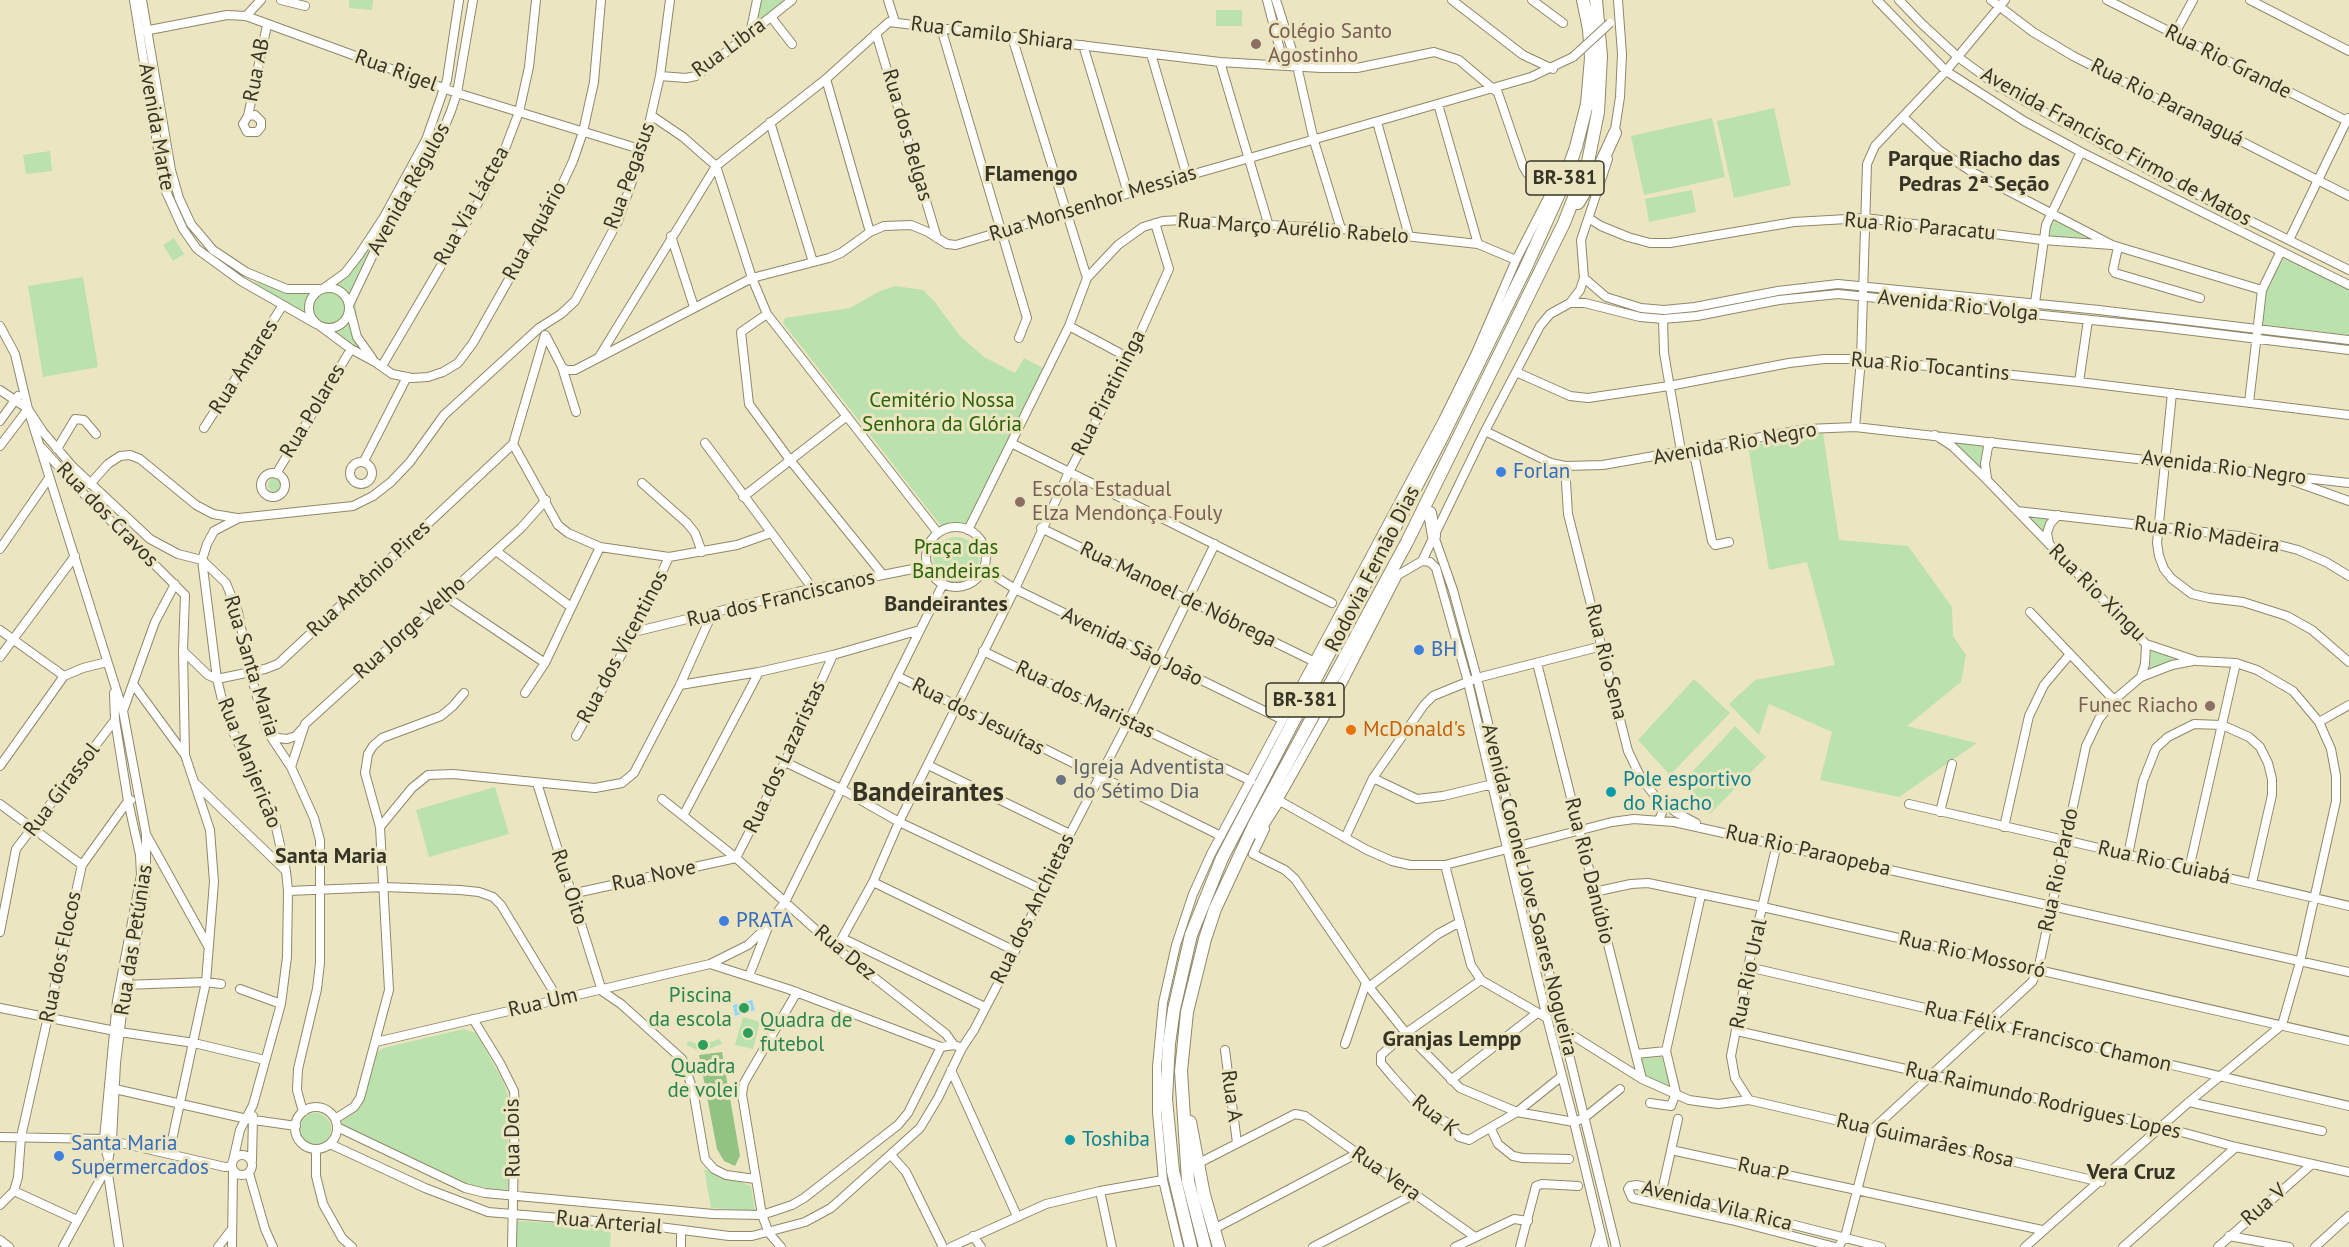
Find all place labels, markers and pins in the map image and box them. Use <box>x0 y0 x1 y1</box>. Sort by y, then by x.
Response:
place label: Colégio Santo Agostinho <box>1268 19 1392 69</box>
marker: Colégio Santo Agostinho <box>1249 37 1263 51</box>
place label: Forlan <box>1513 459 1570 485</box>
marker: Forlan <box>1494 465 1508 479</box>
place label: Escola Estadual Elza Mendonça Fouly <box>1032 477 1222 527</box>
marker: Escola Estadual Elza Mendonça Fouly <box>1013 495 1027 509</box>
place label: BH <box>1431 637 1457 663</box>
marker: BH <box>1412 643 1426 657</box>
place label: Funec Riacho <box>2078 693 2198 719</box>
marker: Funec Riacho <box>2203 699 2217 713</box>
place label: McDonald's <box>1363 717 1466 743</box>
marker: McDonald's <box>1344 723 1358 737</box>
place label: Igreja Adventista do Sétimo Dia <box>1073 755 1225 805</box>
place label: Pole esportivo do Riacho <box>1623 767 1751 817</box>
marker: Igreja Adventista do Sétimo Dia <box>1054 773 1068 787</box>
marker: Pole esportivo do Riacho <box>1604 785 1618 799</box>
place label: PRATA <box>736 908 793 934</box>
marker: PRATA <box>717 914 731 928</box>
place label: Piscina da escola <box>648 983 732 1033</box>
marker: Piscina da escola <box>737 1001 751 1015</box>
place label: Quadra de futebol <box>760 1008 853 1058</box>
marker: Quadra de futebol <box>741 1026 755 1040</box>
marker: Quadra de volei <box>696 1038 710 1052</box>
place label: Quadra de volei <box>667 1054 739 1104</box>
place label: Toshiba <box>1082 1127 1150 1153</box>
place label: Santa Maria Supermercados <box>71 1131 209 1181</box>
marker: Toshiba <box>1063 1133 1077 1147</box>
marker: Santa Maria Supermercados <box>52 1149 66 1163</box>

